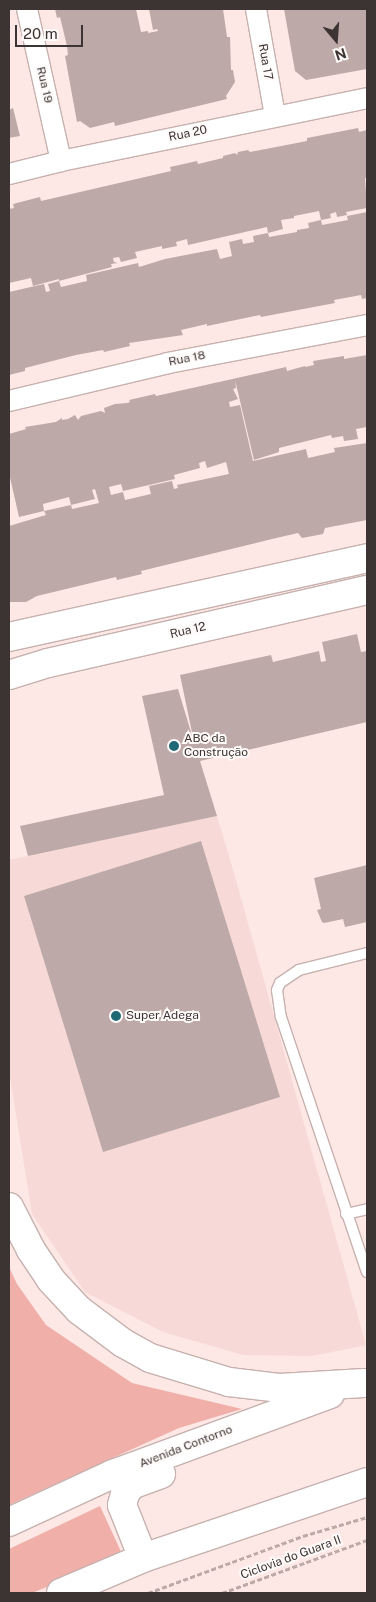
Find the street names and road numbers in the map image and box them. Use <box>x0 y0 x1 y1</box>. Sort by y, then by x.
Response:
street label: Rua 17 <box>255 43 275 81</box>
street label: Rua 19 <box>33 65 55 105</box>
street label: Rua 20 <box>167 123 209 145</box>
street label: Rua 18 <box>167 348 207 370</box>
street label: Rua 12 <box>169 620 207 642</box>
street label: Avenida Contorno <box>137 1423 235 1471</box>
street label: Ciclovia do Guara II <box>239 1533 343 1583</box>

